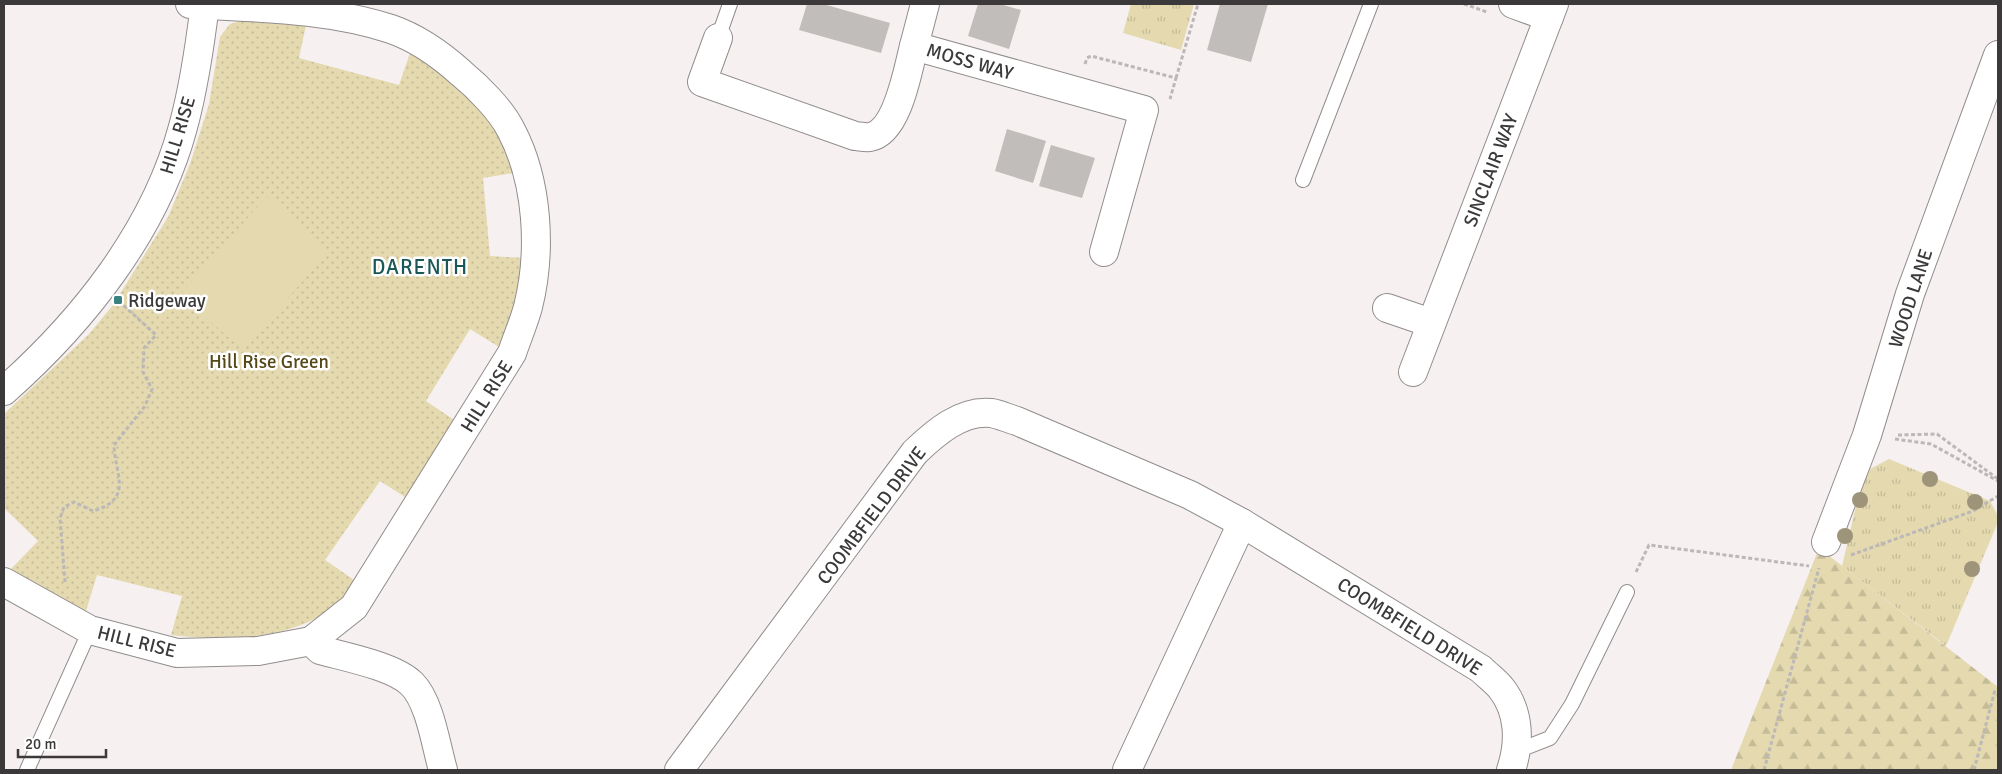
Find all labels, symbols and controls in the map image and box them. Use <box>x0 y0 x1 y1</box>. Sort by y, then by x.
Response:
street label: MOSS WAY <box>924 38 1016 86</box>
street label: HILL RISE <box>155 93 201 177</box>
street label: SINCLAIR WAY <box>1458 110 1524 230</box>
street label: WOOD LANE <box>1884 246 1938 351</box>
district label: DARENTH <box>372 254 468 280</box>
place label: Ridgeway <box>128 289 206 313</box>
marker: Ridgeway <box>112 294 124 306</box>
park label: Hill Rise Green <box>209 350 329 374</box>
street label: HILL RISE <box>455 356 518 437</box>
street label: COOMBFIELD DRIVE <box>812 442 932 589</box>
street label: COOMBFIELD DRIVE <box>1332 573 1486 681</box>
street label: HILL RISE <box>95 621 179 663</box>
scale bar <box>18 726 105 758</box>
text: 20 m <box>25 735 56 753</box>

